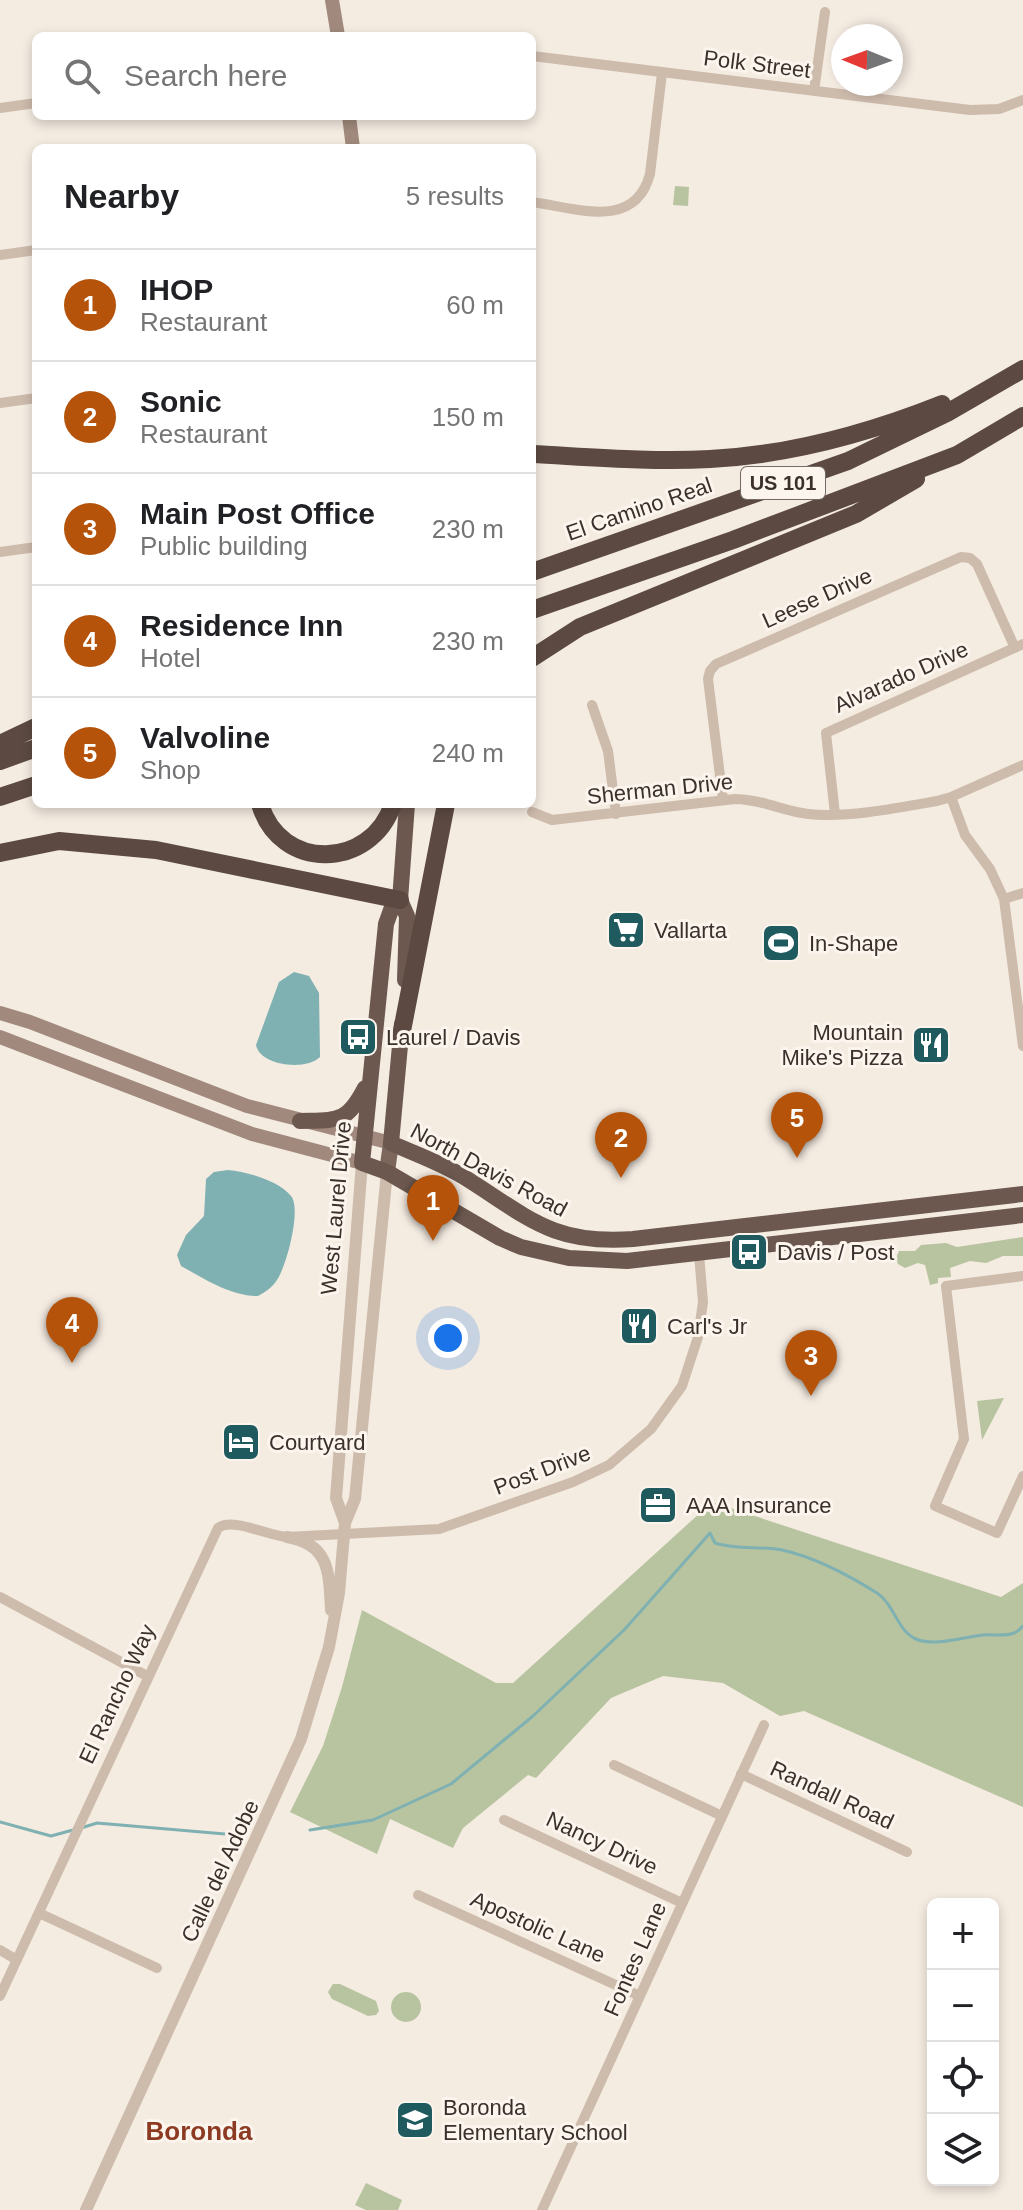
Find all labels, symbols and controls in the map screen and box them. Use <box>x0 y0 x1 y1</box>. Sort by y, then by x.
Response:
north arrow <box>831 24 903 96</box>
search box <box>32 32 536 120</box>
street label: Polk Street <box>702 45 812 83</box>
icon: search <box>60 54 104 98</box>
text: Search here <box>124 59 287 92</box>
text: Nearby <box>64 177 179 215</box>
text: 5 results <box>406 181 504 211</box>
text: IHOP <box>140 273 213 306</box>
text: 1 <box>83 290 97 320</box>
text: 60 m <box>446 290 504 320</box>
text: Restaurant <box>140 307 267 337</box>
text: Sonic <box>140 385 222 418</box>
text: 2 <box>83 402 97 432</box>
text: 150 m <box>432 402 504 432</box>
text: Restaurant <box>140 419 267 449</box>
road number: US 101 <box>741 467 825 499</box>
street label: El Camino Real <box>563 472 715 546</box>
text: Main Post Office <box>140 497 375 530</box>
text: 3 <box>83 514 97 544</box>
text: 230 m <box>432 514 504 544</box>
text: Public building <box>140 531 308 561</box>
street label: Leese Drive <box>758 563 876 633</box>
text: Residence Inn <box>140 609 343 642</box>
text: 4 <box>83 626 97 656</box>
text: 230 m <box>432 626 504 656</box>
street label: Alvarado Drive <box>830 636 972 718</box>
text: Hotel <box>140 643 201 673</box>
text: Valvoline <box>140 721 270 754</box>
text: 5 <box>83 738 97 768</box>
text: 240 m <box>432 738 504 768</box>
text: Shop <box>140 755 201 785</box>
street label: Sherman Drive <box>586 769 734 809</box>
supermarket icon: Vallarta <box>605 909 647 951</box>
place label: Vallarta <box>654 918 728 943</box>
sports icon: In-Shape <box>760 922 802 964</box>
place label: In-Shape <box>809 931 898 956</box>
bus stop icon: Laurel / Davis <box>337 1016 379 1058</box>
place label: Mountain Mike's Pizza <box>781 1020 904 1070</box>
restaurant icon: Mountain Mike's Pizza <box>910 1024 952 1066</box>
place label: Laurel / Davis <box>386 1025 521 1050</box>
pin: 5 <box>771 1092 823 1158</box>
pin: 2 <box>595 1112 647 1178</box>
street label: North Davis Road <box>406 1118 572 1222</box>
street label: West Laurel Drive <box>316 1120 356 1296</box>
pin: 1 <box>407 1175 459 1241</box>
bus stop icon: Davis / Post <box>728 1231 770 1273</box>
place label: Davis / Post <box>777 1240 894 1265</box>
pin: 4 <box>46 1297 98 1363</box>
restaurant icon: Carl's Jr <box>618 1305 660 1347</box>
place label: Carl's Jr <box>667 1314 747 1339</box>
your location <box>428 1318 468 1358</box>
pin: 3 <box>785 1330 837 1396</box>
hotel icon: Courtyard <box>220 1421 262 1463</box>
place label: Courtyard <box>269 1430 366 1455</box>
street label: Post Drive <box>490 1440 594 1500</box>
office icon: AAA Insurance <box>637 1484 679 1526</box>
place label: AAA Insurance <box>686 1493 832 1518</box>
street label: El Rancho Way <box>74 1620 160 1768</box>
street label: Randall Road <box>766 1756 898 1834</box>
street label: Calle del Adobe <box>176 1796 264 1946</box>
street label: Nancy Drive <box>542 1806 662 1880</box>
street label: Apostolic Lane <box>467 1886 609 1968</box>
street label: Fontes Lane <box>599 1898 671 2020</box>
map controls <box>927 1898 999 2186</box>
button: + <box>927 1898 999 1970</box>
button: − <box>927 1970 999 2042</box>
button: locate <box>927 2042 999 2114</box>
place label: Boronda Elementary School <box>443 2095 628 2145</box>
school or university icon: Boronda Elementary School <box>394 2099 436 2141</box>
button: layers <box>927 2114 999 2186</box>
district label: Boronda <box>146 2116 253 2146</box>

